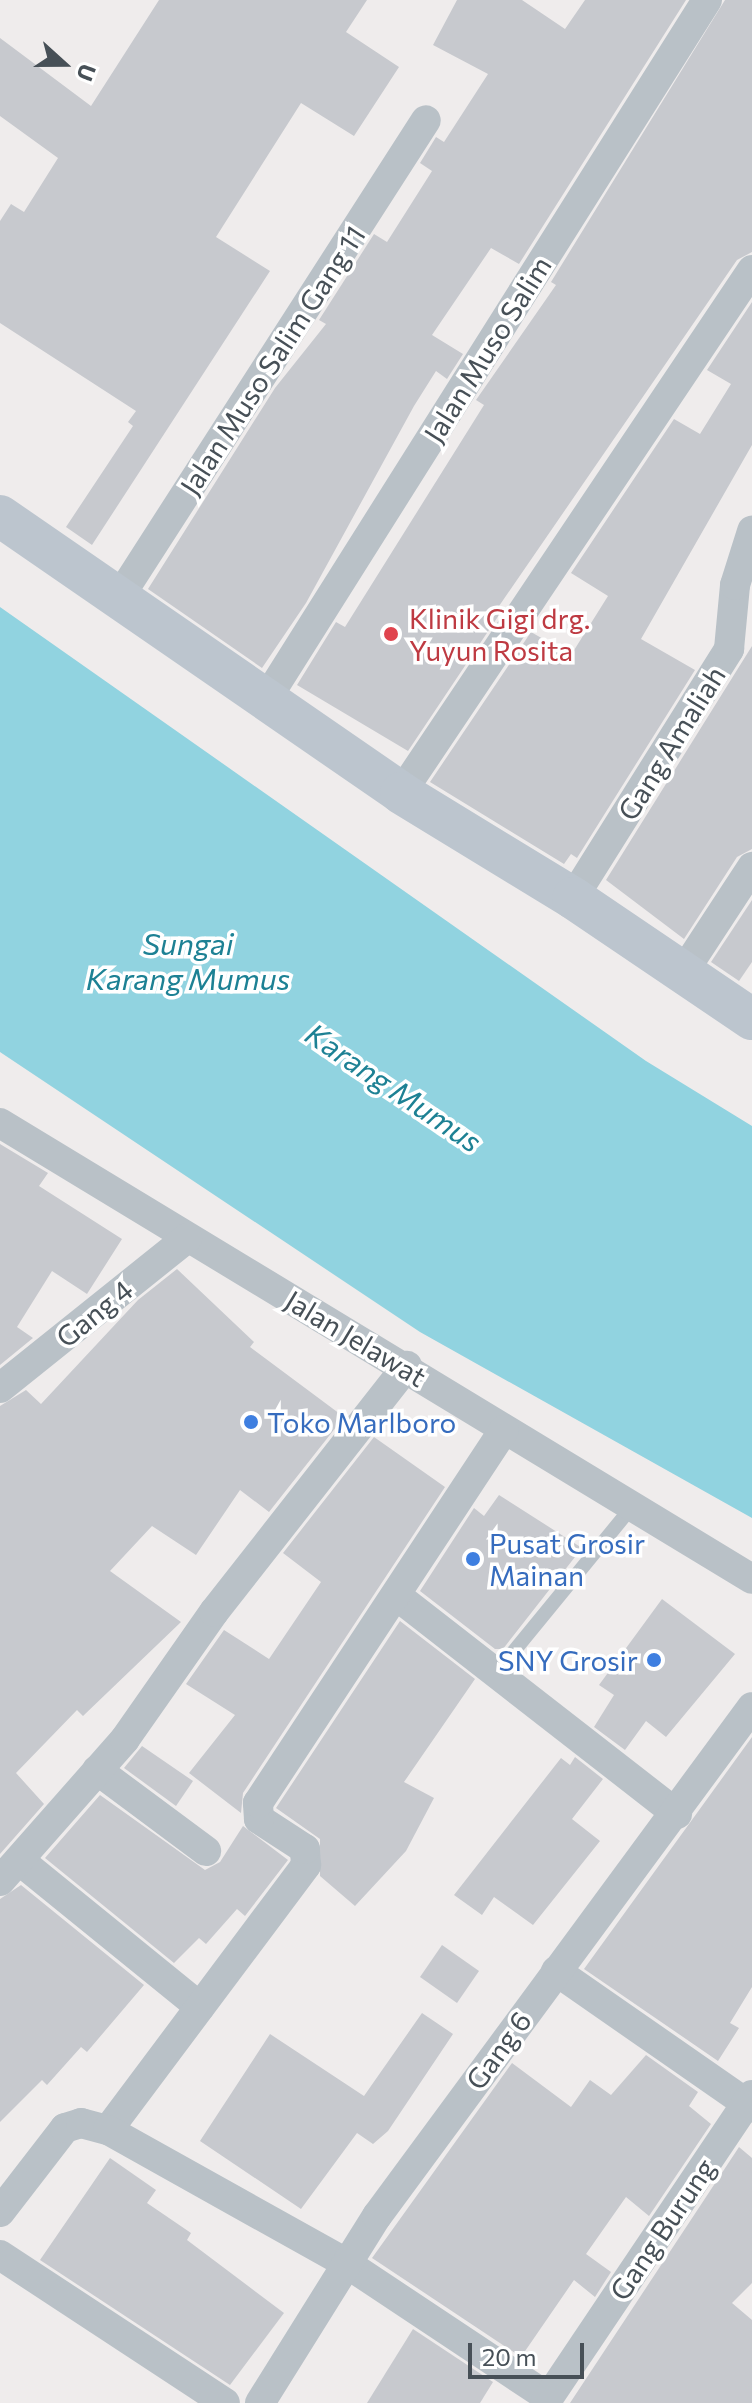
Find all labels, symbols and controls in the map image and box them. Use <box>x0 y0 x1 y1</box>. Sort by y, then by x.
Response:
north arrow <box>24 24 104 104</box>
text: U <box>71 60 102 85</box>
street label: Jalan Muso Salim Gang 11 <box>172 219 372 501</box>
street label: Jalan Muso Salim <box>416 250 558 448</box>
place label: Klinik Gigi drg. Yuyun Rosita <box>409 601 590 667</box>
marker: Klinik Gigi drg. Yuyun Rosita <box>380 623 402 645</box>
street label: Gang Amaliah <box>610 660 732 826</box>
water label: Sungai Karang Mumus <box>86 925 290 996</box>
water label: Karang Mumus <box>299 1015 489 1159</box>
street label: Gang 4 <box>49 1272 139 1354</box>
street label: Jalan Jelawat <box>279 1283 433 1393</box>
place label: Toko Marlboro <box>267 1405 456 1439</box>
marker: Toko Marlboro <box>242 1413 260 1431</box>
place label: Pusat Grosir Mainan <box>489 1526 645 1592</box>
marker: Pusat Grosir Mainan <box>464 1550 482 1568</box>
place label: SNY Grosir <box>498 1643 638 1677</box>
marker: SNY Grosir <box>645 1651 663 1669</box>
street label: Gang 6 <box>458 2004 538 2096</box>
street label: Gang Burung <box>602 2152 722 2306</box>
scale bar <box>472 2327 588 2377</box>
text: 20 m <box>482 2342 536 2371</box>

